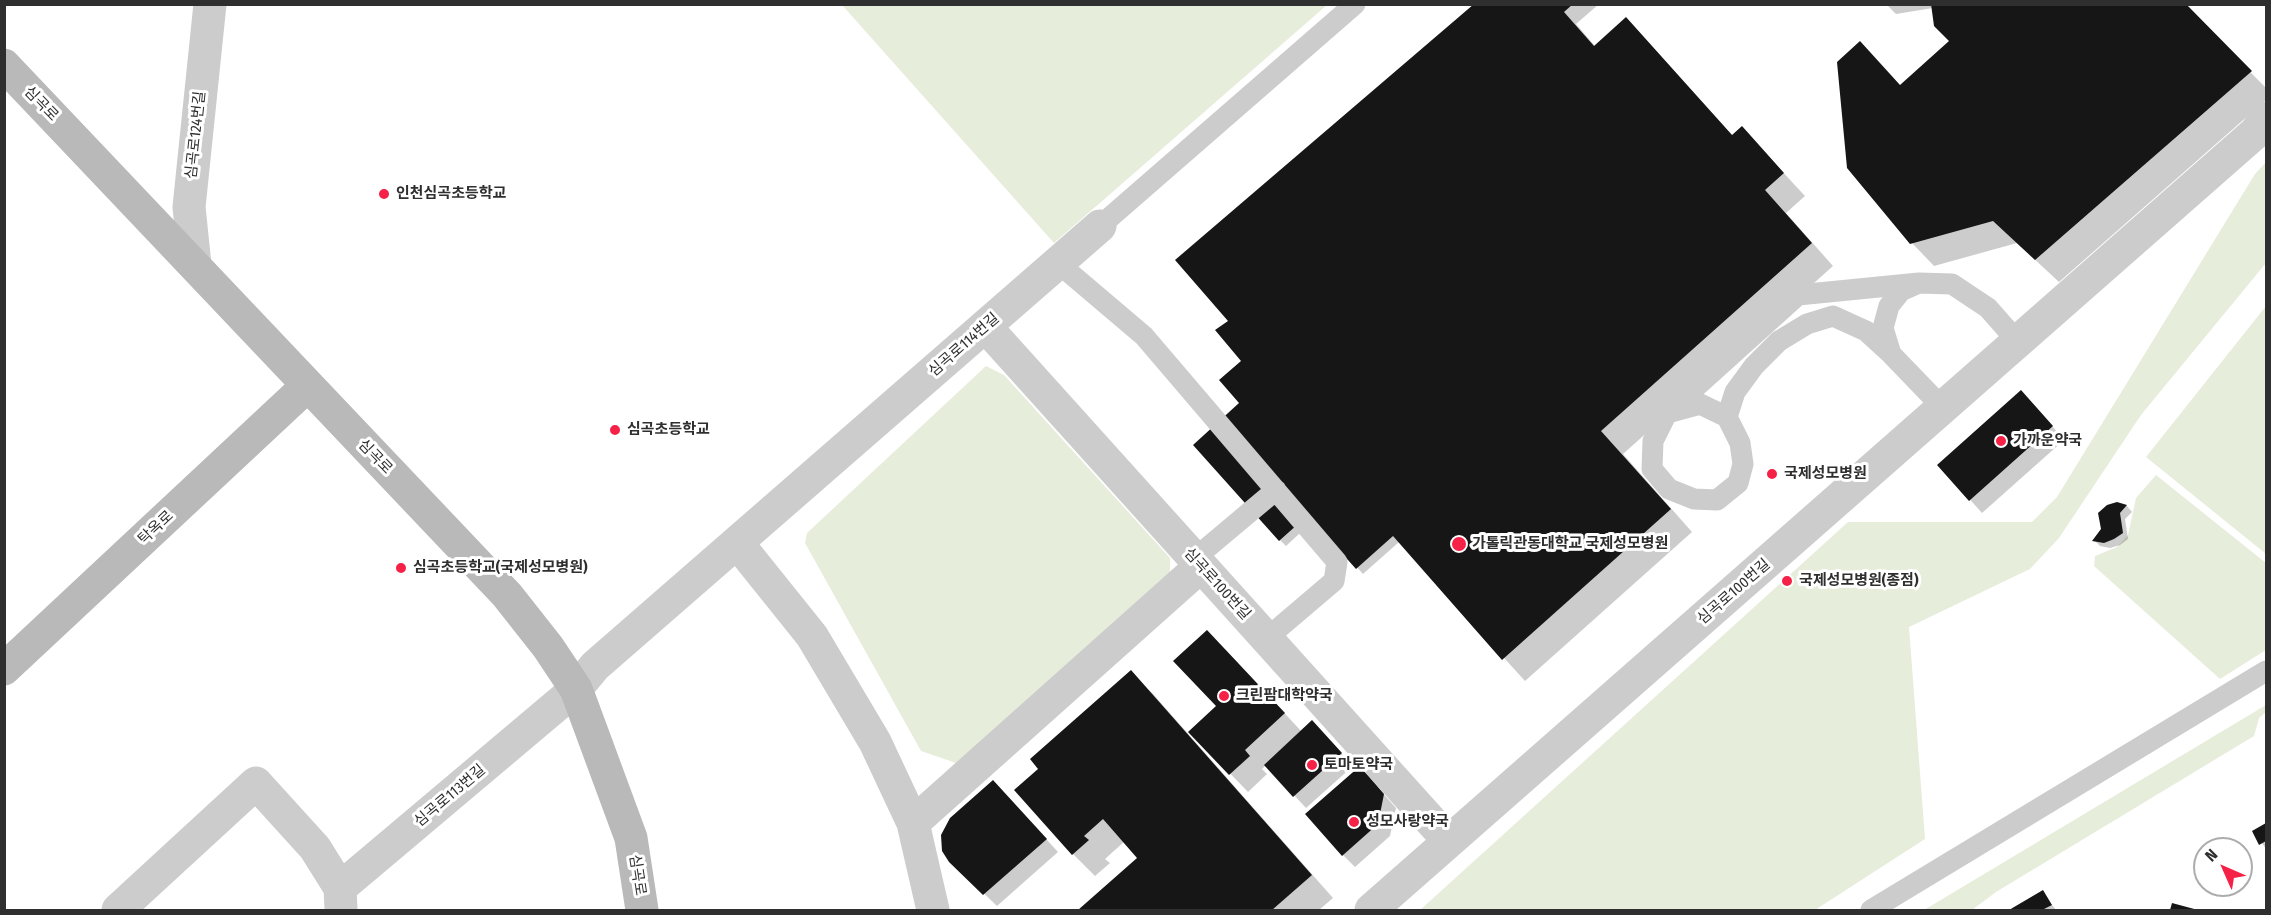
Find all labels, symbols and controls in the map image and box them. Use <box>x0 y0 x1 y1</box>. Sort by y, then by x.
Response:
street label: 심곡로 <box>20 83 62 125</box>
street label: 심곡로124번길 <box>182 90 210 180</box>
place label: 인천심곡초등학교 <box>396 185 506 203</box>
marker: 인천심곡초등학교 <box>377 187 391 201</box>
street label: 심곡로114번길 <box>925 309 1003 381</box>
place label: 심곡초등학교 <box>627 421 710 439</box>
marker: 심곡초등학교 <box>608 423 622 437</box>
place label: 가까운약국 <box>2013 432 2082 450</box>
marker: 가까운약국 <box>1994 434 2008 448</box>
street label: 심곡로 <box>354 436 396 478</box>
place label: 국제성모병원 <box>1784 465 1867 483</box>
marker: 국제성모병원 <box>1765 467 1779 481</box>
street label: 탁옥로 <box>135 507 177 549</box>
marker: 가톨릭관동대학교 국제성모병원 <box>1450 535 1468 553</box>
place label: 가톨릭관동대학교 국제성모병원 <box>1472 535 1668 553</box>
street label: 심곡로100번길 <box>1180 544 1254 624</box>
street label: 심곡로100번길 <box>1694 556 1774 628</box>
place label: 심곡초등학교(국제성모병원) <box>413 559 588 577</box>
marker: 심곡초등학교(국제성모병원) <box>394 561 408 575</box>
place label: 국제성모병원(종점) <box>1799 572 1918 590</box>
marker: 국제성모병원(종점) <box>1780 574 1794 588</box>
place label: 크린팜대학약국 <box>1236 687 1333 705</box>
marker: 크린팜대학약국 <box>1217 689 1231 703</box>
place label: 토마토약국 <box>1324 756 1393 774</box>
marker: 토마토약국 <box>1305 758 1319 772</box>
street label: 심곡로113번길 <box>411 761 489 831</box>
place label: 성모사랑약국 <box>1366 813 1449 831</box>
marker: 성모사랑약국 <box>1347 815 1361 829</box>
north arrow <box>2193 837 2253 897</box>
text: N <box>2201 845 2221 865</box>
street label: 심곡로 <box>625 853 649 897</box>

